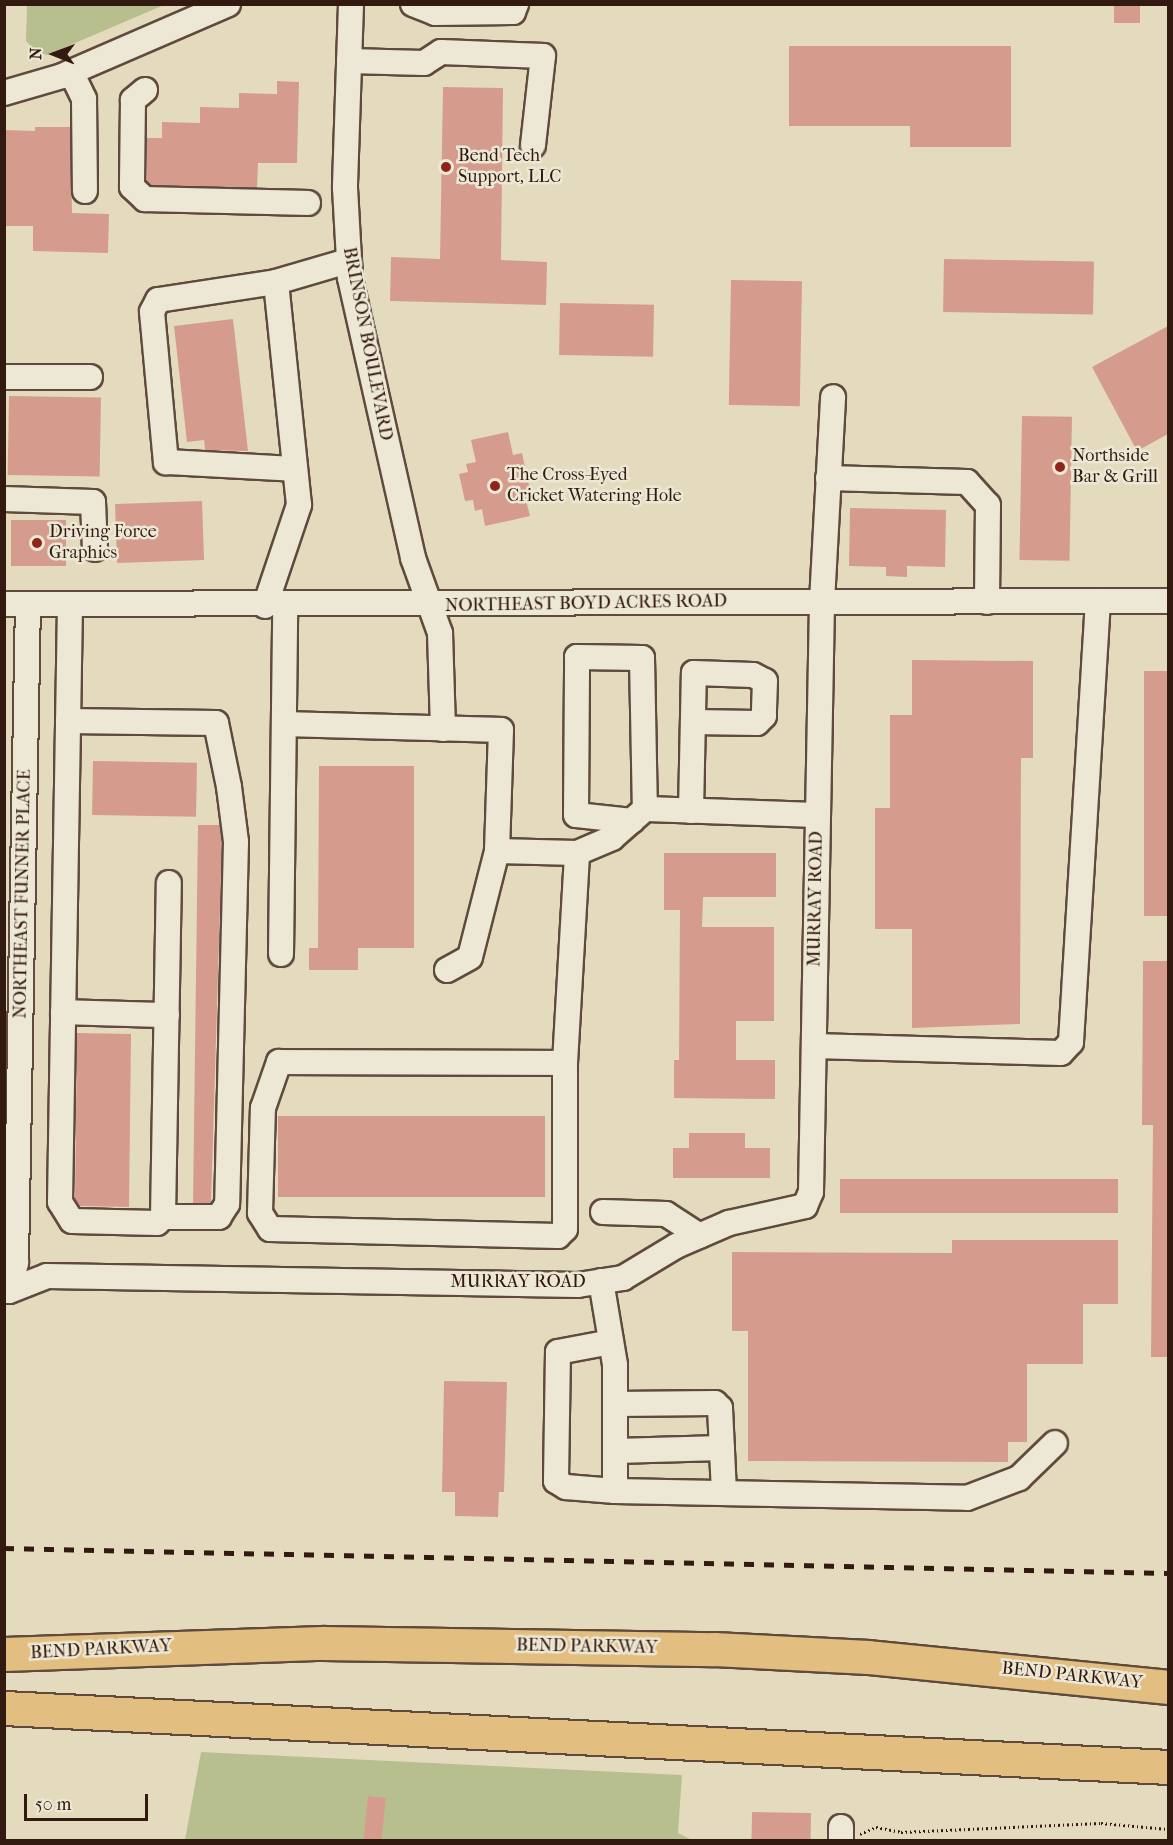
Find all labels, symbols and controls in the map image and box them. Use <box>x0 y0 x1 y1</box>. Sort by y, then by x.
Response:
north arrow <box>24 24 84 84</box>
text: N <box>26 47 45 60</box>
place label: Bend Tech Support, LLC <box>458 146 561 188</box>
marker: Bend Tech Support, LLC <box>439 160 453 174</box>
street label: BRINSON BOULEVARD <box>338 245 396 443</box>
place label: Northside Bar & Grill <box>1072 446 1158 488</box>
marker: Northside Bar & Grill <box>1053 460 1067 474</box>
place label: The Cross-Eyed Cricket Watering Hole <box>507 465 682 508</box>
marker: The Cross-Eyed Cricket Watering Hole <box>488 479 502 493</box>
place label: Driving Force Graphics <box>49 522 157 564</box>
marker: Driving Force Graphics <box>30 536 44 550</box>
street label: NORTHEAST BOYD ACRES ROAD <box>445 591 727 617</box>
street label: NORTHEAST FUNNER PLACE <box>10 769 36 1019</box>
street label: MURRAY ROAD <box>804 831 828 967</box>
street label: MURRAY ROAD <box>450 1271 586 1293</box>
street label: BEND PARKWAY <box>516 1635 658 1659</box>
street label: BEND PARKWAY <box>30 1636 172 1664</box>
street label: BEND PARKWAY <box>1001 1658 1143 1694</box>
scale bar <box>27 1782 152 1820</box>
text: 50 m <box>35 1794 71 1815</box>

